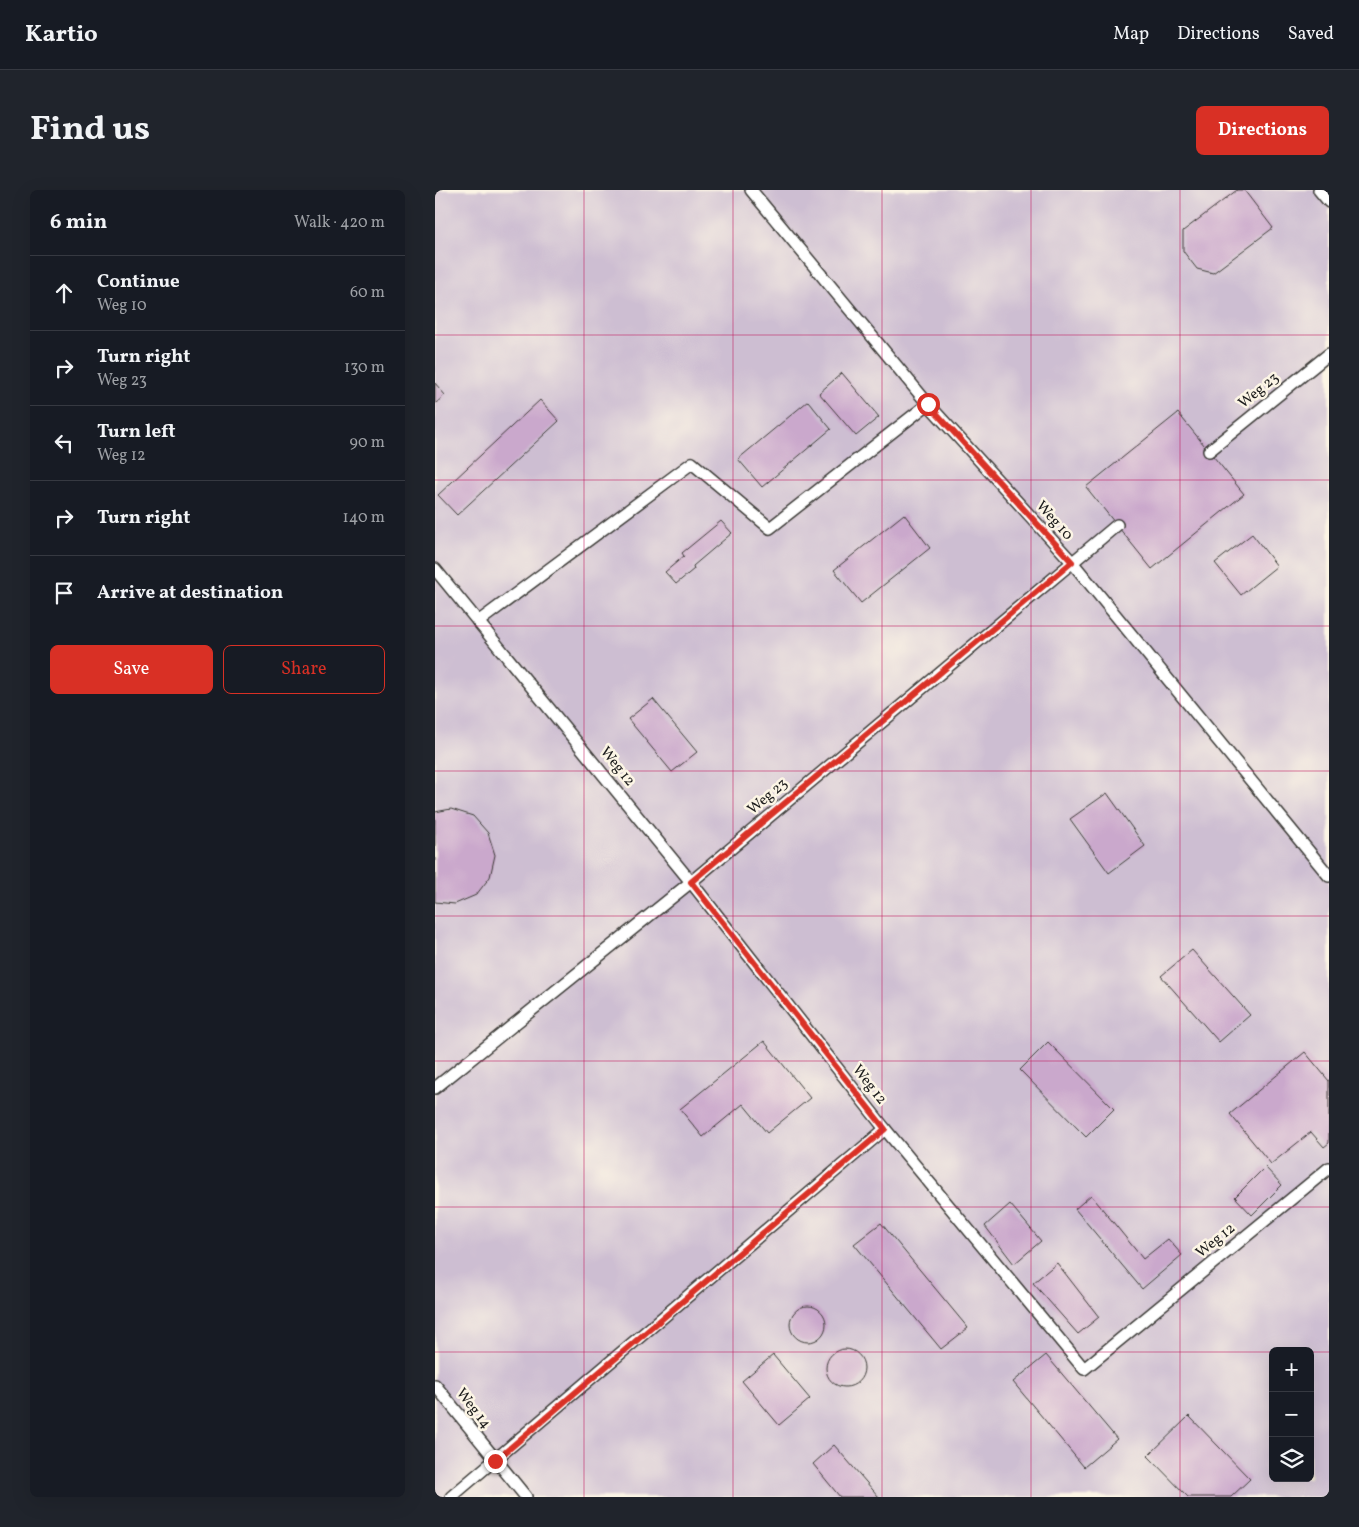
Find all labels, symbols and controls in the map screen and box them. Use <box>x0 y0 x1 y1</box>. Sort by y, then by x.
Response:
text: Kartio <box>25 18 98 52</box>
text: Map <box>1113 22 1149 47</box>
text: Directions <box>1177 22 1260 47</box>
text: Saved <box>1288 22 1334 47</box>
text: Find us <box>30 106 150 154</box>
button: Directions <box>1196 106 1329 155</box>
text: 6 min <box>50 208 107 237</box>
text: Walk · 420 m <box>294 212 385 234</box>
text: Continue <box>97 269 180 295</box>
icon: ahead <box>50 279 78 307</box>
text: 60 m <box>350 282 385 304</box>
text: Weg 10 <box>97 295 147 317</box>
text: Turn right <box>97 344 190 370</box>
icon: right <box>50 354 78 382</box>
text: 130 m <box>344 357 385 379</box>
street label: Weg 23 <box>1234 368 1284 414</box>
text: Weg 23 <box>97 370 147 392</box>
route start <box>917 393 940 416</box>
text: Turn left <box>97 419 176 445</box>
icon: left <box>50 429 78 457</box>
text: 90 m <box>349 432 385 454</box>
text: Weg 12 <box>97 445 146 467</box>
street label: Weg 10 <box>1031 497 1077 545</box>
icon: right <box>50 504 78 532</box>
text: Turn right <box>97 505 190 531</box>
text: 140 m <box>343 507 385 529</box>
icon: arrive <box>50 579 78 607</box>
text: Arrive at destination <box>97 580 283 606</box>
button: Save <box>50 645 213 694</box>
button: Share <box>223 645 385 694</box>
street label: Weg 12 <box>595 743 639 791</box>
street label: Weg 23 <box>743 774 793 820</box>
street label: Weg 12 <box>847 1061 891 1109</box>
street label: Weg 12 <box>1192 1219 1240 1263</box>
map controls <box>1269 1347 1314 1482</box>
button: + <box>1269 1347 1314 1392</box>
street label: Weg 14 <box>450 1384 496 1434</box>
button: − <box>1269 1392 1314 1437</box>
button: layers <box>1269 1437 1314 1482</box>
route end <box>484 1450 507 1473</box>

